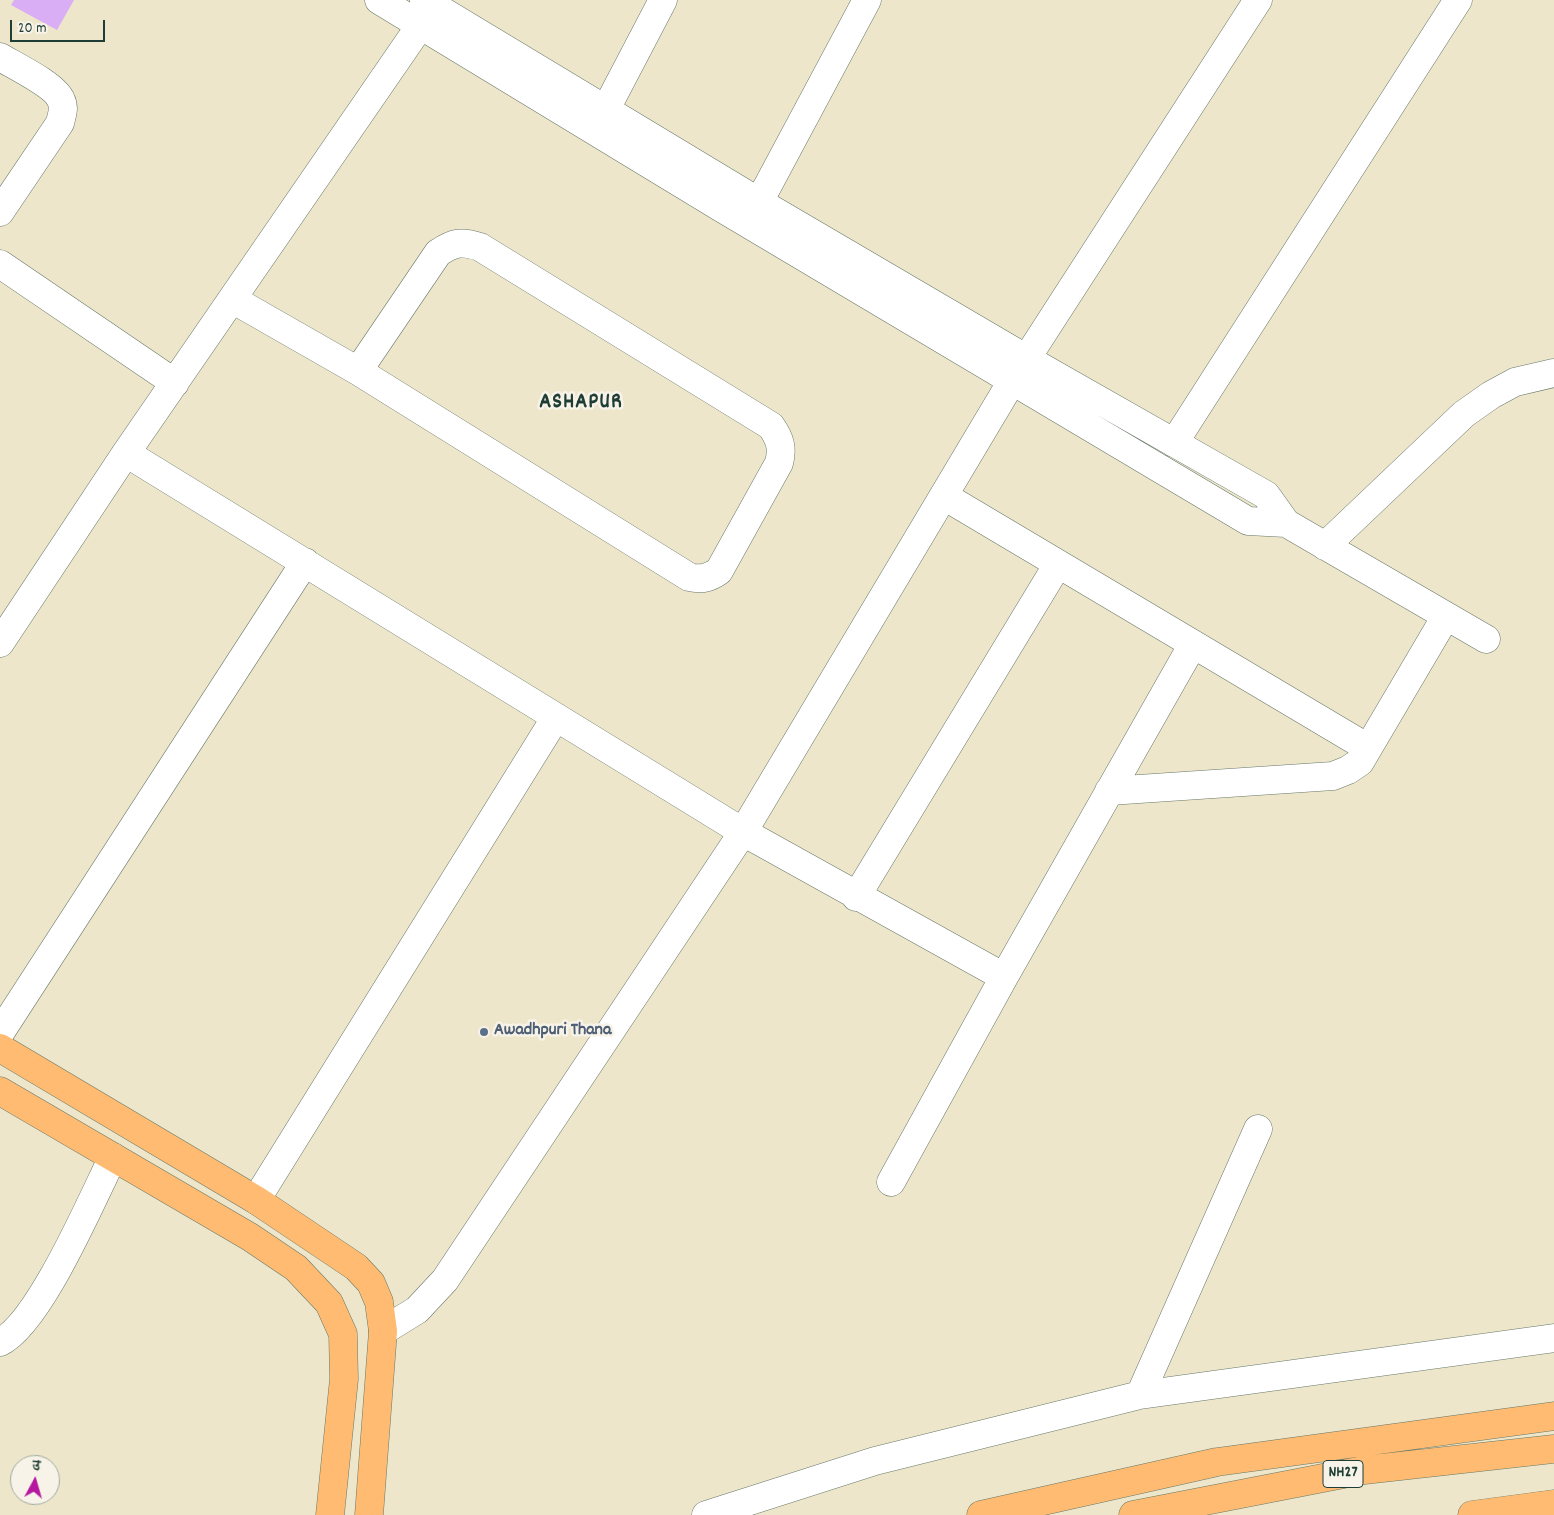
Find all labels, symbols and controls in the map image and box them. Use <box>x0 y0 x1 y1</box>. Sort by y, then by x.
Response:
scale bar <box>12 10 108 42</box>
text: 20 m <box>18 18 46 40</box>
district label: ASHAPUR <box>538 391 624 417</box>
place label: Awadhpuri Thana <box>494 1021 611 1043</box>
marker: Awadhpuri Thana <box>478 1026 490 1038</box>
north arrow <box>10 1455 60 1505</box>
text: उ <box>31 1456 41 1476</box>
road number: NH27 <box>1323 1460 1363 1488</box>

